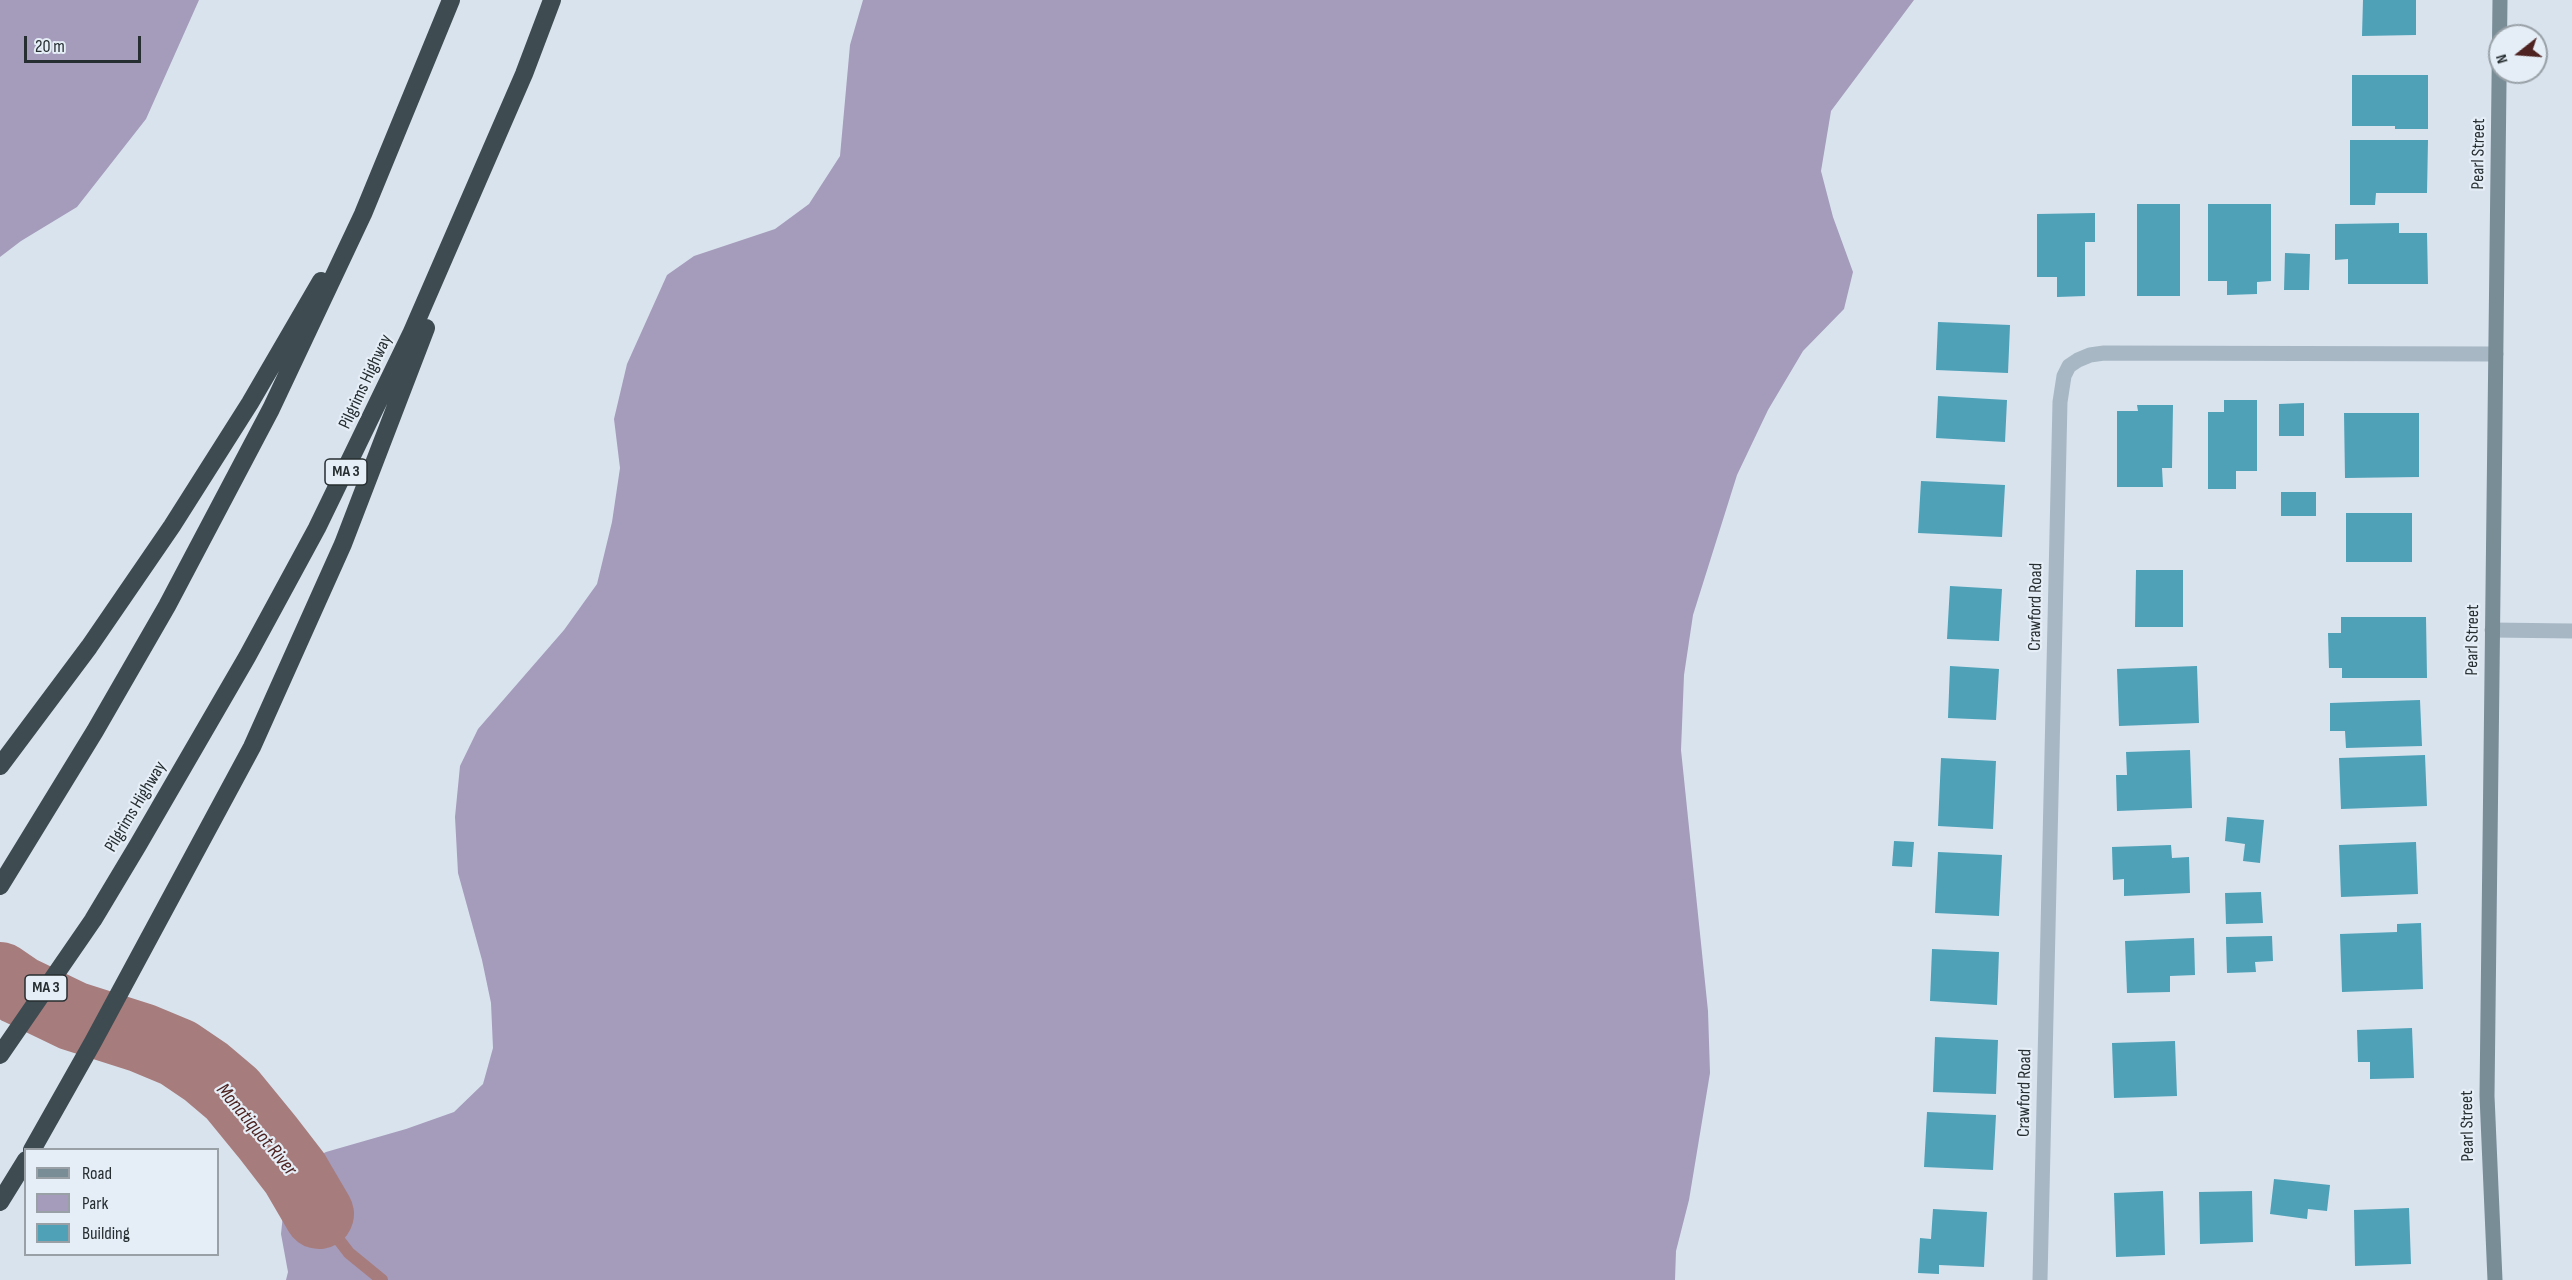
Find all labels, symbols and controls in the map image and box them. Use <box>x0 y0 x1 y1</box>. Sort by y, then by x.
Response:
scale bar <box>27 24 144 62</box>
north arrow <box>2488 24 2548 84</box>
text: 20 m <box>35 36 65 57</box>
text: N <box>2492 52 2513 66</box>
street label: Pearl Street <box>2468 118 2490 190</box>
street label: Pilgrims Highway <box>335 331 397 433</box>
road number: MA 3 <box>325 459 367 485</box>
street label: Crawford Road <box>2024 563 2048 651</box>
street label: Pearl Street <box>2462 604 2484 676</box>
street label: Pilgrims Highway <box>101 758 171 856</box>
road number: MA 3 <box>25 975 67 1001</box>
street label: Crawford Road <box>2013 1049 2037 1137</box>
water label: Monatiquot River <box>211 1079 301 1181</box>
street label: Pearl Street <box>2457 1090 2479 1162</box>
legend <box>24 1148 219 1256</box>
text: Road <box>82 1163 112 1184</box>
text: Park <box>82 1193 108 1214</box>
text: Building <box>82 1223 130 1244</box>

